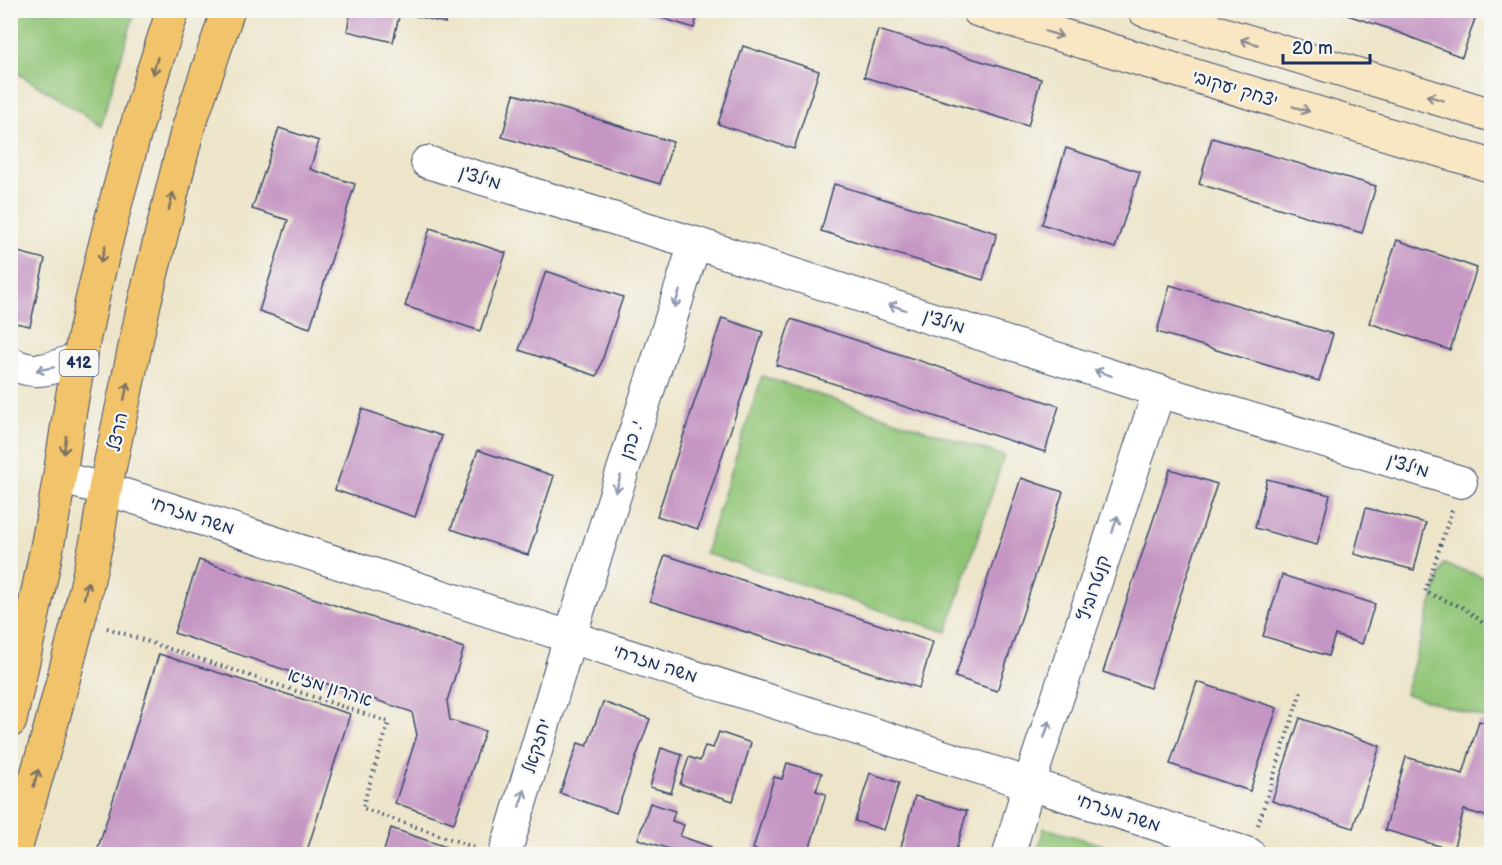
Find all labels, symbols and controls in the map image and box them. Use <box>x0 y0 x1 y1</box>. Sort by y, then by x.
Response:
scale bar <box>1283 27 1370 65</box>
one-way arrow <box>1044 29 1063 40</box>
one-way arrow <box>1240 36 1259 47</box>
text: 20 m <box>1292 38 1333 59</box>
one-way arrow <box>149 56 160 75</box>
street label: יצחק יעקובי <box>1190 66 1280 112</box>
one-way arrow <box>1426 92 1445 103</box>
one-way arrow <box>1291 104 1310 115</box>
street label: מילצ'ן <box>456 162 504 194</box>
one-way arrow <box>165 192 177 211</box>
one-way arrow <box>97 244 109 263</box>
one-way arrow <box>671 289 682 308</box>
one-way arrow <box>888 301 907 312</box>
street label: מילצ'ן <box>920 305 968 339</box>
road number: 412 <box>60 350 98 376</box>
one-way arrow <box>35 364 55 375</box>
one-way arrow <box>1094 367 1113 378</box>
one-way arrow <box>121 381 132 401</box>
street label: הרצל <box>104 410 132 454</box>
street label: י. כהן <box>616 418 648 462</box>
one-way arrow <box>59 435 70 455</box>
street label: מילצ'ן <box>1384 450 1432 482</box>
one-way arrow <box>612 474 623 493</box>
street label: משה מזרחי <box>147 492 237 540</box>
one-way arrow <box>1110 515 1121 534</box>
street label: קנטרוביץ <box>1074 553 1114 623</box>
one-way arrow <box>81 581 92 600</box>
street label: משה מזרחי <box>610 640 700 688</box>
street label: אהרון מזיא <box>285 664 375 712</box>
street label: יחזקאל <box>519 716 555 776</box>
one-way arrow <box>1042 720 1053 739</box>
one-way arrow <box>31 769 42 788</box>
one-way arrow <box>517 789 528 808</box>
street label: משה מזרחי <box>1073 789 1163 837</box>

